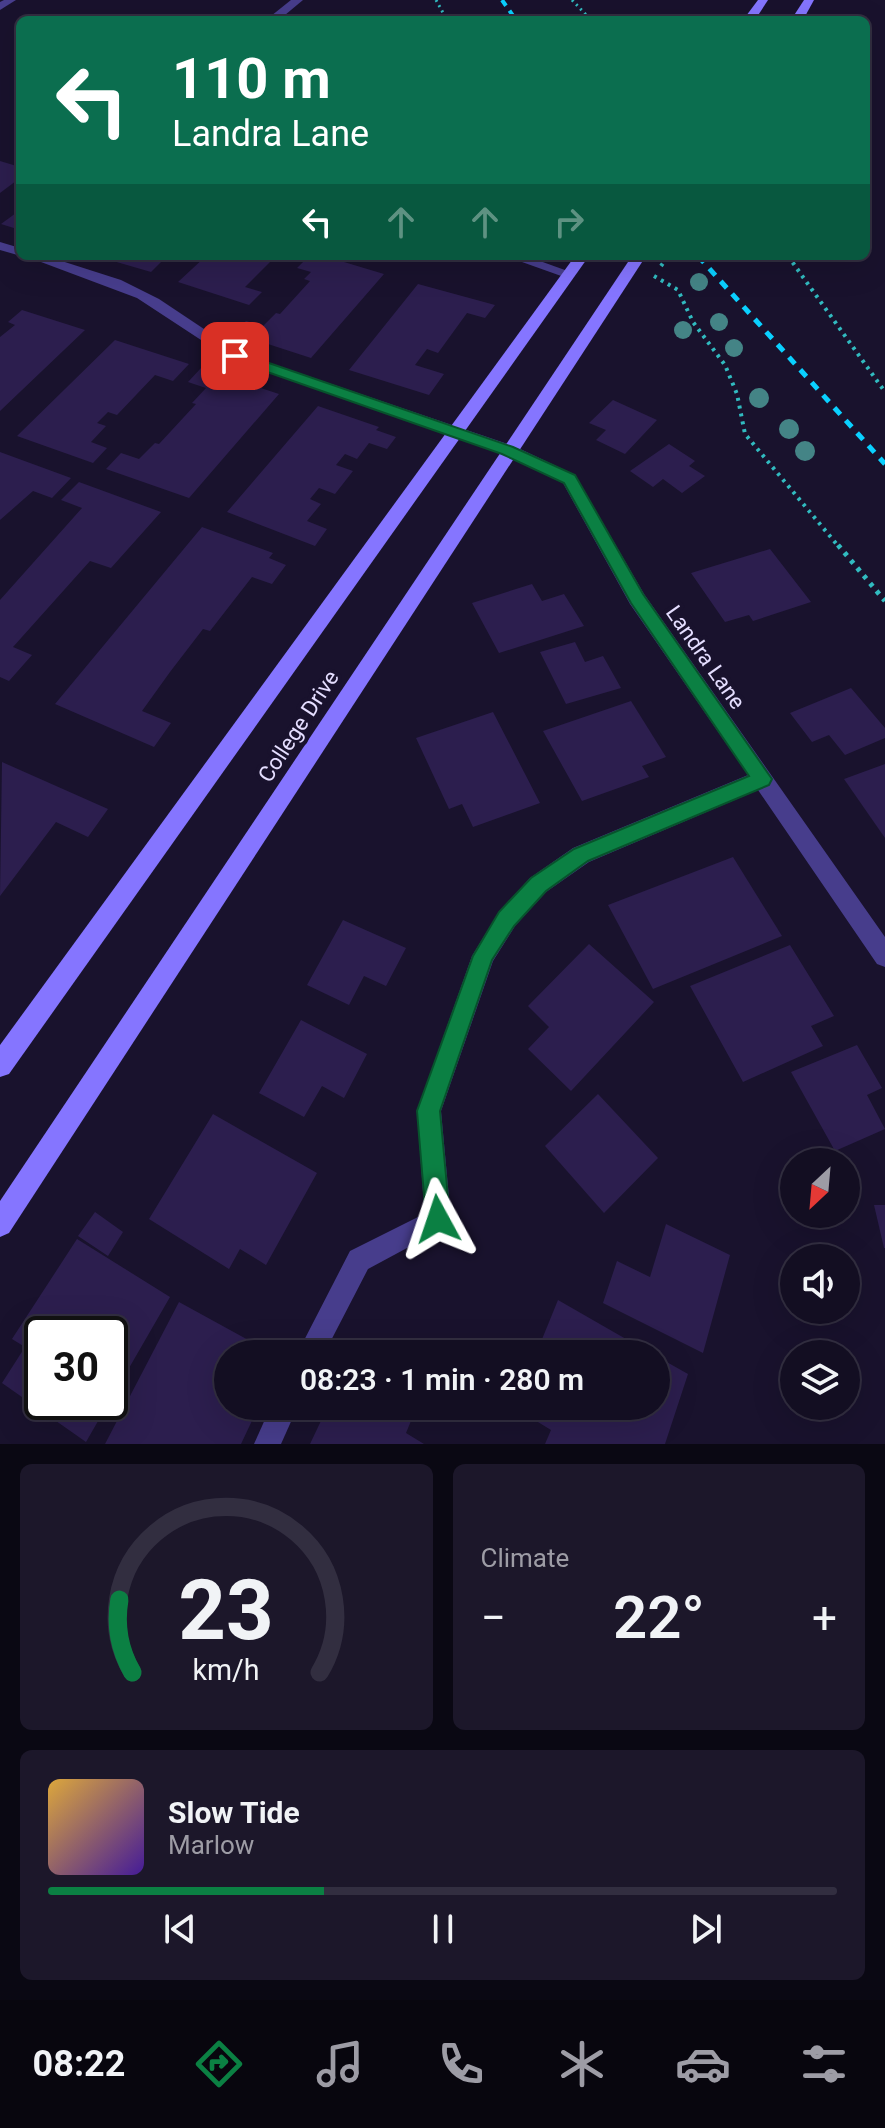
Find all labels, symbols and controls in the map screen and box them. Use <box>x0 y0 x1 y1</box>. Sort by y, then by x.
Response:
text: 110 m <box>172 46 331 112</box>
icon: left <box>40 48 144 152</box>
text: Landra Lane <box>172 113 369 155</box>
icon: left <box>295 200 339 244</box>
icon: ahead <box>379 200 423 244</box>
icon: ahead <box>463 200 507 244</box>
icon: right <box>547 200 591 244</box>
pin <box>201 322 269 390</box>
icon: arrive <box>213 334 257 378</box>
street label: Landra Lane <box>661 601 750 714</box>
street label: College Drive <box>253 666 344 787</box>
north arrow <box>780 1148 860 1228</box>
map controls <box>780 1148 860 1420</box>
position arrow <box>396 1177 480 1261</box>
button: sound <box>780 1244 860 1324</box>
speed limit sign: 30 <box>24 1316 128 1420</box>
button: layers <box>780 1340 860 1420</box>
text: 08:23 · 1 min · 280 m <box>300 1362 584 1397</box>
text: Climate <box>481 1543 569 1573</box>
text: 23 <box>179 1562 274 1659</box>
text: 22° <box>613 1582 705 1653</box>
text: − <box>481 1592 506 1644</box>
text: + <box>812 1592 837 1644</box>
text: km/h <box>193 1653 260 1687</box>
text: Slow Tide <box>168 1795 300 1830</box>
text: Marlow <box>168 1830 254 1860</box>
icon: previous <box>158 1907 202 1951</box>
icon: pause <box>421 1907 465 1951</box>
icon: next <box>684 1907 728 1951</box>
icon: directions <box>191 2036 247 2092</box>
icon: music <box>312 2036 368 2092</box>
icon: phone <box>433 2036 489 2092</box>
icon: climate <box>554 2036 610 2092</box>
icon: car <box>675 2036 731 2092</box>
icon: filters <box>796 2036 852 2092</box>
text: 08:22 <box>33 2043 125 2085</box>

